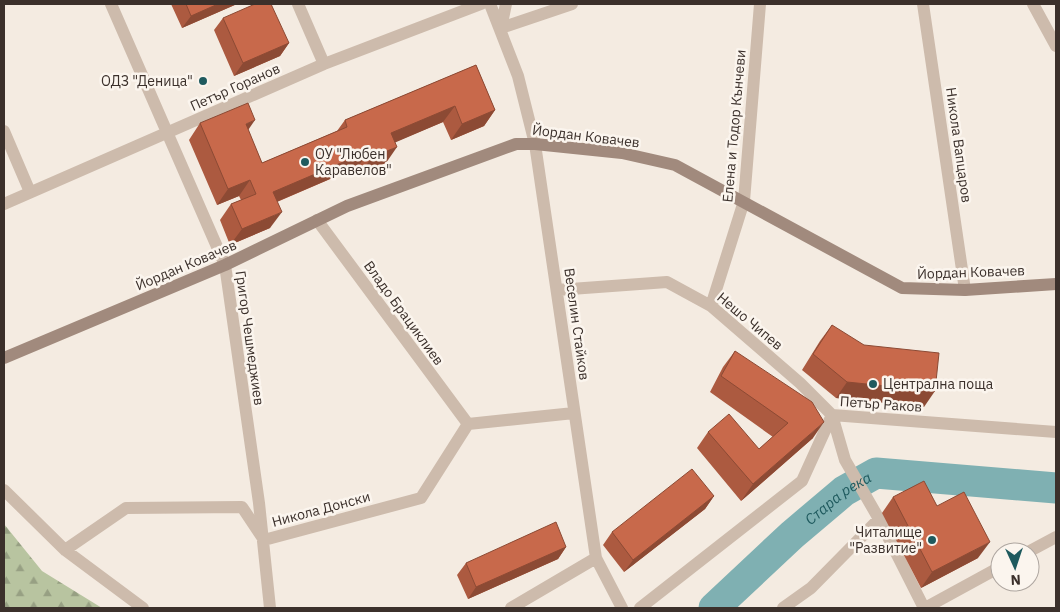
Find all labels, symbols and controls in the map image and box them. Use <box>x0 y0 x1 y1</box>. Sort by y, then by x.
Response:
street label: Елена и Тодор Кънчеви <box>718 49 750 203</box>
street label: Петър Горанов <box>187 59 283 115</box>
place label: ОДЗ "Деница" <box>101 72 193 90</box>
marker: ОДЗ "Деница" <box>197 75 209 87</box>
street label: Никола Вапцаров <box>942 86 976 204</box>
street label: Йордан Ковачев <box>531 119 641 152</box>
place label: ОУ "Любен Каравелов" <box>315 145 392 179</box>
marker: ОУ "Любен Каравелов" <box>299 156 311 168</box>
street label: Йордан Ковачев <box>132 235 239 294</box>
street label: Владо Брациклиев <box>360 257 448 369</box>
street label: Йордан Ковачев <box>917 260 1025 283</box>
street label: Веселин Стайков <box>560 267 594 381</box>
street label: Григор Чешмеджиев <box>232 270 268 406</box>
street label: Нешо Чипев <box>713 288 787 354</box>
place label: Централна поща <box>883 375 994 393</box>
marker: Централна поща <box>867 378 879 390</box>
street label: Петър Раков <box>839 392 923 416</box>
water label: Стара река <box>801 467 875 529</box>
street label: Никола Донски <box>270 487 372 531</box>
place label: Читалище "Развитие" <box>849 523 922 557</box>
marker: Читалище "Развитие" <box>926 534 938 546</box>
north arrow <box>990 542 1040 592</box>
text: N <box>1010 571 1021 589</box>

